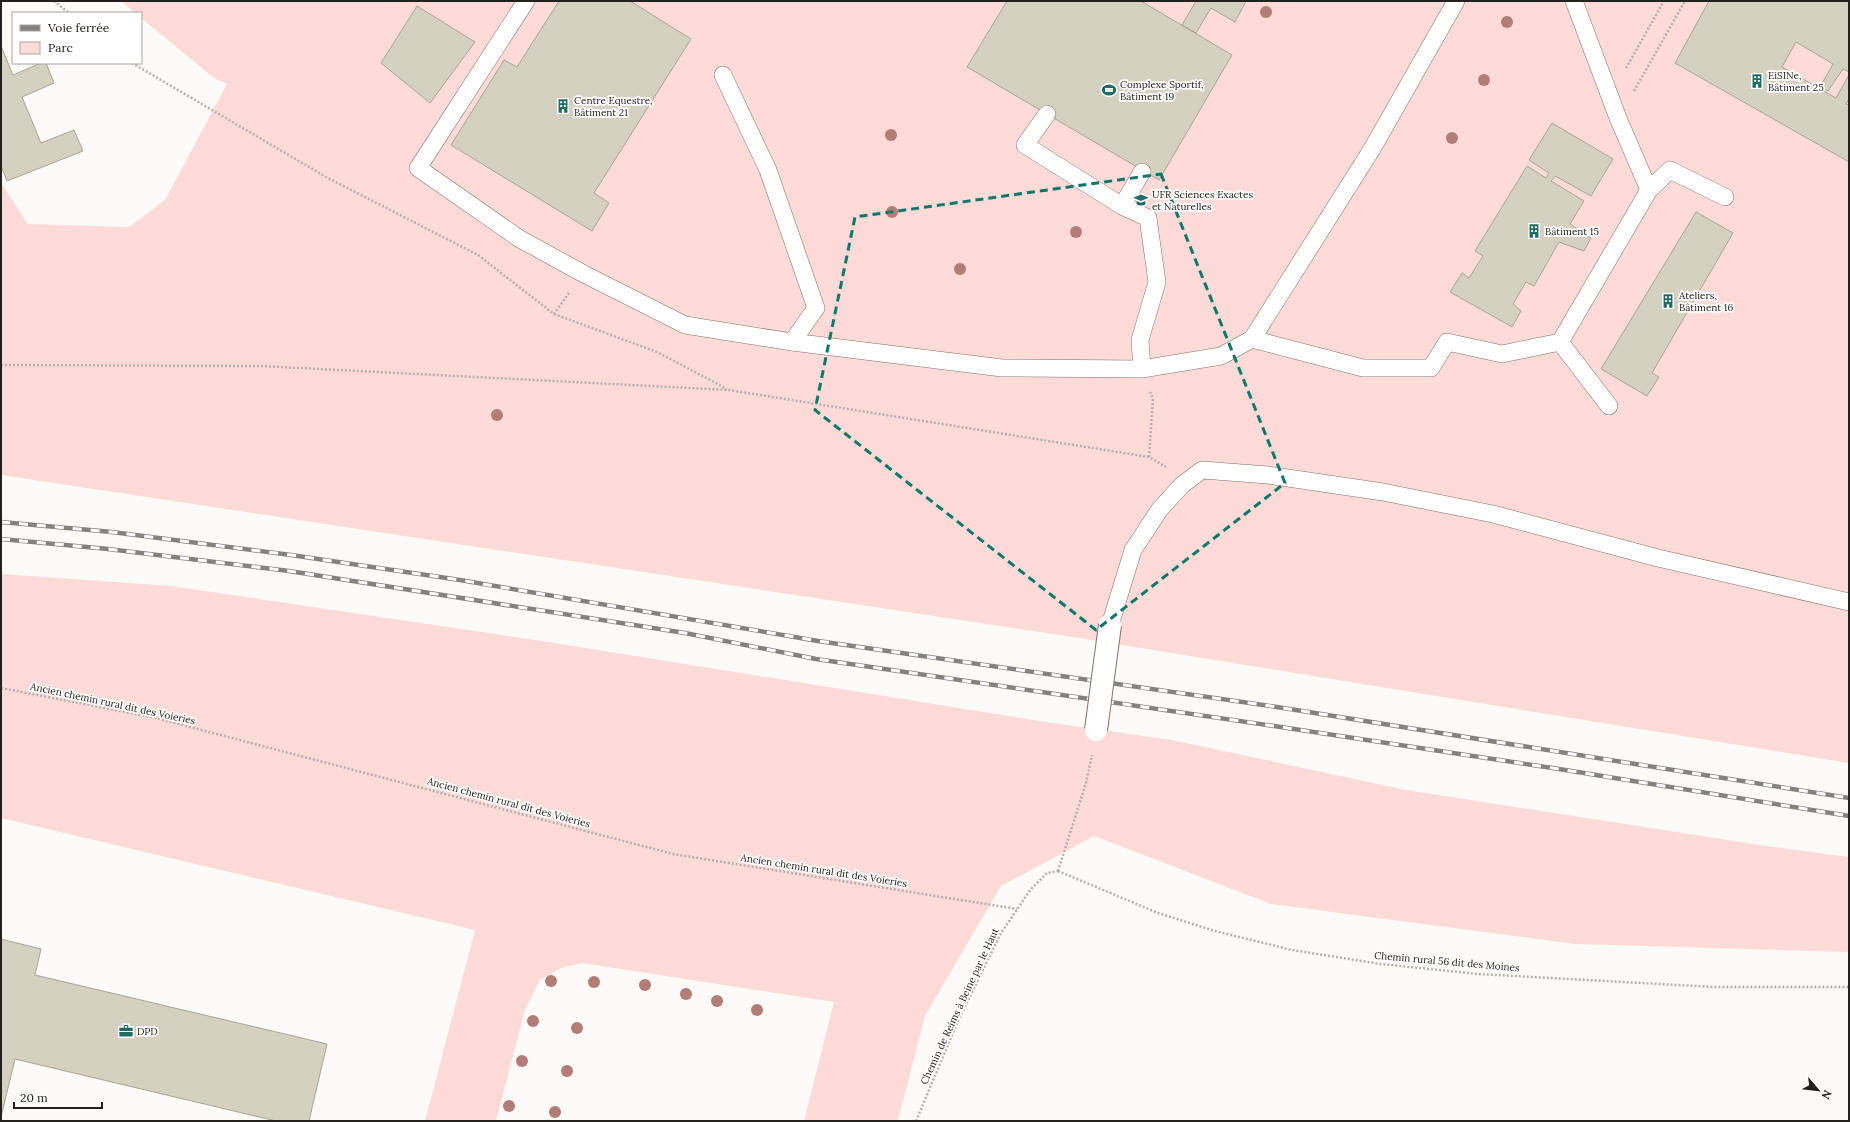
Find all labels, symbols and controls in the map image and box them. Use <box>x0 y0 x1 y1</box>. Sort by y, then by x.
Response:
legend <box>12 12 142 64</box>
text: Voie ferrée <box>47 20 110 35</box>
text: Parc <box>48 40 73 55</box>
place label: EiSINe, Bâtiment 25 <box>1768 69 1824 94</box>
building icon: EiSINe, Bâtiment 25 <box>1749 73 1765 89</box>
place label: Complexe Sportif, Bâtiment 19 <box>1120 78 1204 103</box>
sports icon: Complexe Sportif, Bâtiment 19 <box>1101 82 1117 98</box>
place label: Centre Equestre, Bâtiment 21 <box>574 94 653 119</box>
building icon: Centre Equestre, Bâtiment 21 <box>555 98 571 114</box>
place label: UFR Sciences Exactes et Naturelles <box>1152 188 1253 213</box>
school or university icon: UFR Sciences Exactes et Naturelles <box>1133 192 1149 208</box>
building icon: Bâtiment 15 <box>1526 223 1542 239</box>
place label: Bâtiment 15 <box>1545 225 1599 238</box>
place label: Ateliers, Bâtiment 16 <box>1678 289 1733 314</box>
building icon: Ateliers, Bâtiment 16 <box>1660 293 1676 309</box>
street label: Ancien chemin rural dit des Voieries <box>28 679 197 727</box>
street label: Ancien chemin rural dit des Voieries <box>425 774 592 831</box>
street label: Ancien chemin rural dit des Voieries <box>739 851 908 890</box>
street label: Chemin de Reims à Beine par le Haut <box>917 926 1002 1087</box>
street label: Chemin rural 56 dit des Moines <box>1374 949 1521 974</box>
office icon: DPD <box>118 1023 134 1039</box>
place label: DPD <box>137 1025 158 1038</box>
north arrow <box>1798 1070 1838 1110</box>
scale bar <box>14 1084 102 1110</box>
text: N <box>1818 1088 1835 1102</box>
text: 20 m <box>20 1090 48 1105</box>

